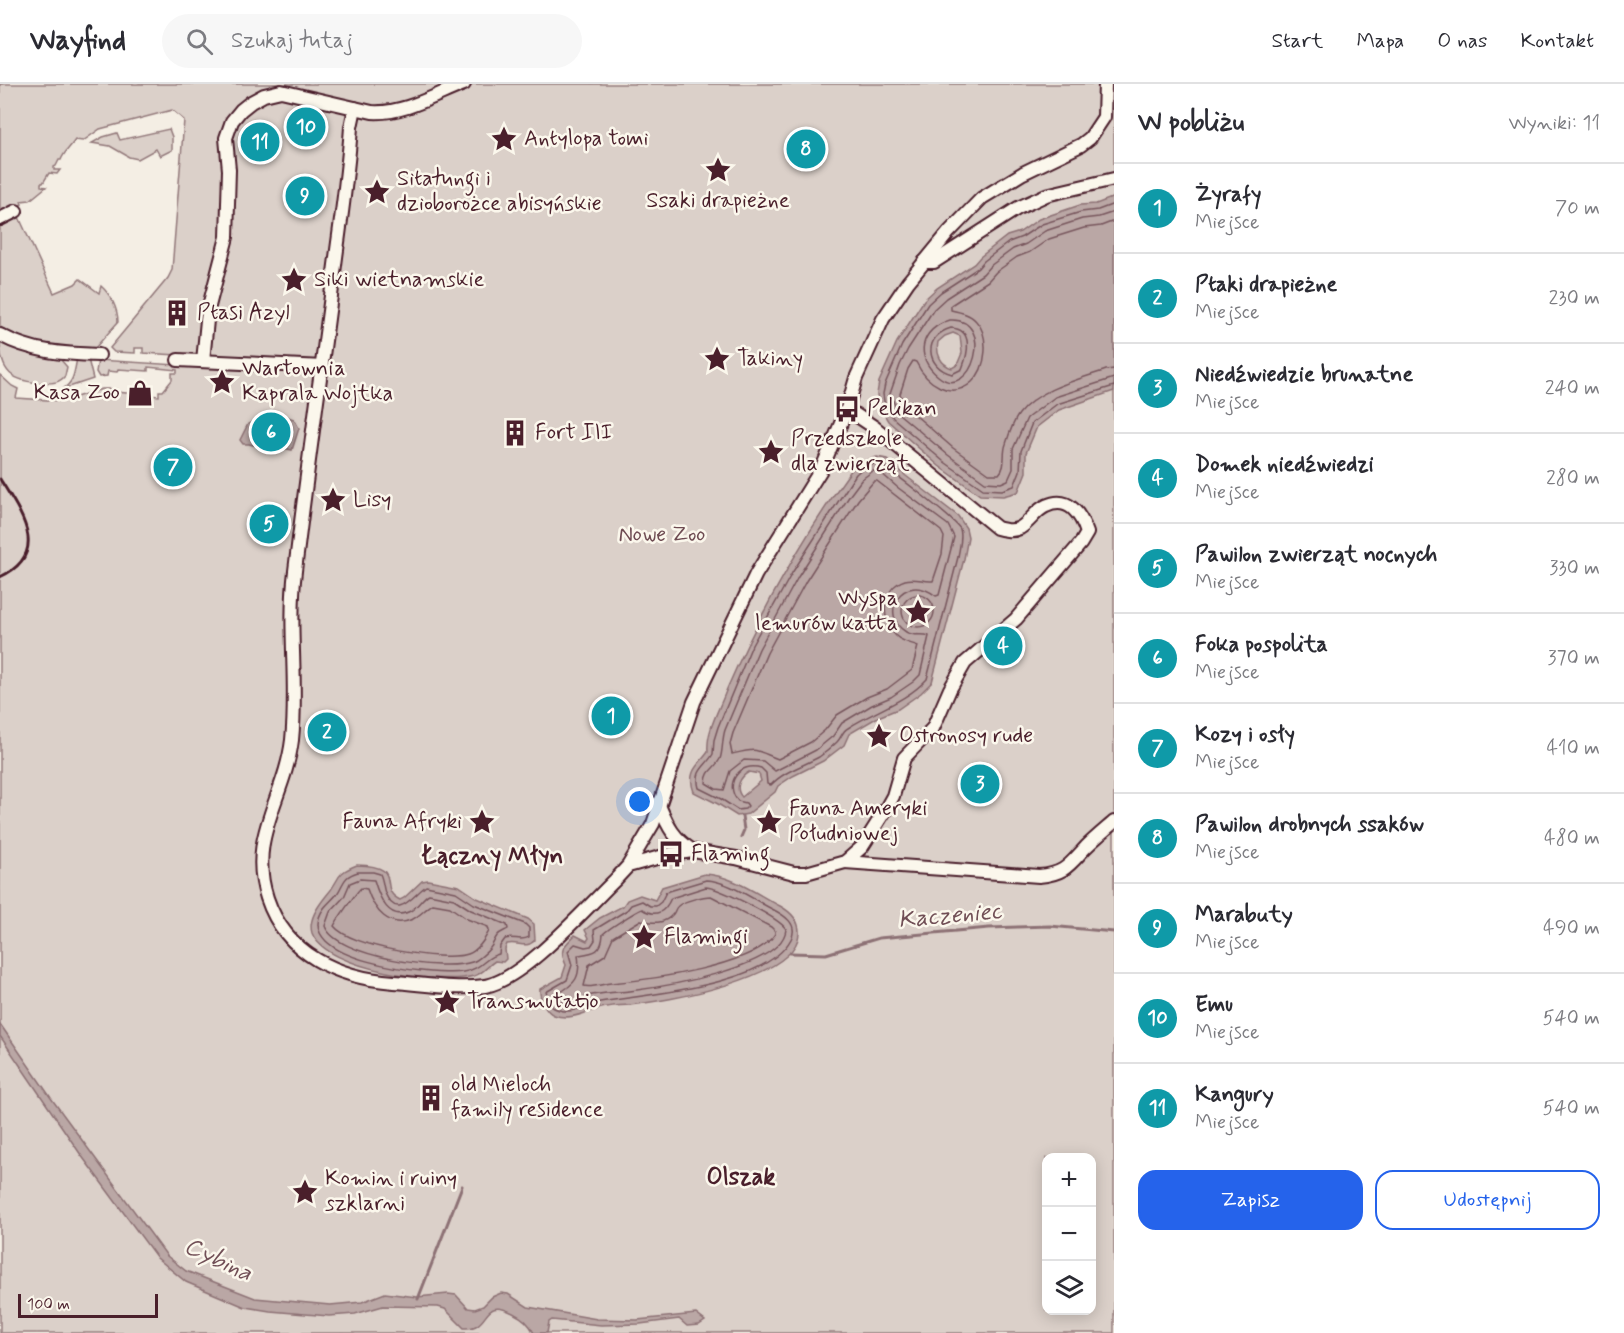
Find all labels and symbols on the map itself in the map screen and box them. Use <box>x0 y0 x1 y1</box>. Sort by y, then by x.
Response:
pin: 10 <box>286 104 326 150</box>
pin: 11 <box>240 120 280 164</box>
place icon: Antylopa tomi <box>489 124 519 154</box>
place label: Antylopa tomi <box>524 125 648 153</box>
pin: 8 <box>786 126 826 172</box>
place icon: Ssaki drapieżne <box>703 155 733 185</box>
place label: Sitatungi i dzioborożce abisyńskie <box>397 165 602 218</box>
pin: 9 <box>286 174 324 218</box>
place icon: Sitatungi i dzioborożce abisyńskie <box>362 177 392 207</box>
place label: Ssaki drapieżne <box>646 187 790 215</box>
place icon: Siki wietnamskie <box>279 265 309 295</box>
place label: Siki wietnamskie <box>314 266 484 294</box>
building icon: Ptasi Azyl <box>162 298 192 328</box>
place label: Ptasi Azyl <box>197 299 290 327</box>
place icon: Takiny <box>702 344 732 374</box>
place label: Takiny <box>737 345 803 373</box>
place label: Wartownia Kaprala Wojtka <box>242 355 393 408</box>
place icon: Wartownia Kaprala Wojtka <box>207 367 237 397</box>
shop icon: Kasa Zoo <box>125 378 155 408</box>
place label: Kasa Zoo <box>33 379 120 407</box>
bus stop icon: Pelikan <box>832 394 862 424</box>
place label: Pelikan <box>867 395 937 423</box>
pin: 6 <box>252 410 290 454</box>
building icon: Fort III <box>500 418 530 448</box>
place label: Fort III <box>535 419 612 447</box>
place label: Przedszkole dla zwierząt <box>791 425 910 478</box>
place icon: Przedszkole dla zwierząt <box>756 437 786 467</box>
pin: 7 <box>154 444 192 490</box>
place icon: Lisy <box>318 485 348 515</box>
place label: Lisy <box>353 486 392 514</box>
pin: 5 <box>250 502 288 546</box>
park label: Nowe Zoo <box>619 521 705 549</box>
place label: Wyspa lemurów katta <box>755 585 898 638</box>
place icon: Wyspa lemurów katta <box>903 597 933 627</box>
pin: 4 <box>984 624 1022 668</box>
pin: 1 <box>592 694 630 738</box>
pin: 2 <box>308 710 346 754</box>
place icon: Ostronosy rude <box>864 721 894 751</box>
place label: Ostronosy rude <box>899 722 1033 750</box>
pin: 3 <box>960 762 1000 806</box>
your location <box>625 787 654 816</box>
place label: Fauna Ameryki Południowej <box>789 795 927 848</box>
place icon: Fauna Afryki <box>467 807 497 837</box>
place icon: Fauna Ameryki Południowej <box>754 807 784 837</box>
place label: Fauna Afryki <box>342 808 462 836</box>
bus stop icon: Flaming <box>656 839 686 869</box>
place label: Flaming <box>691 840 770 871</box>
district label: Łączny Młyn <box>421 841 563 872</box>
water label: Kaczeniec <box>897 896 1004 936</box>
place icon: Flamingi <box>629 922 659 952</box>
place label: Flamingi <box>664 923 748 954</box>
place icon: Transmutatio <box>432 987 462 1017</box>
place label: Transmutatio <box>467 988 599 1016</box>
place label: old Mieloch family residence <box>451 1071 603 1124</box>
building icon: old Mieloch family residence <box>416 1083 446 1113</box>
district label: Olszak <box>707 1162 775 1193</box>
place label: Komin i ruiny szklarni <box>325 1165 457 1218</box>
place icon: Komin i ruiny szklarni <box>290 1177 320 1207</box>
water label: Cybina <box>179 1231 257 1289</box>
scale bar <box>18 1291 158 1318</box>

